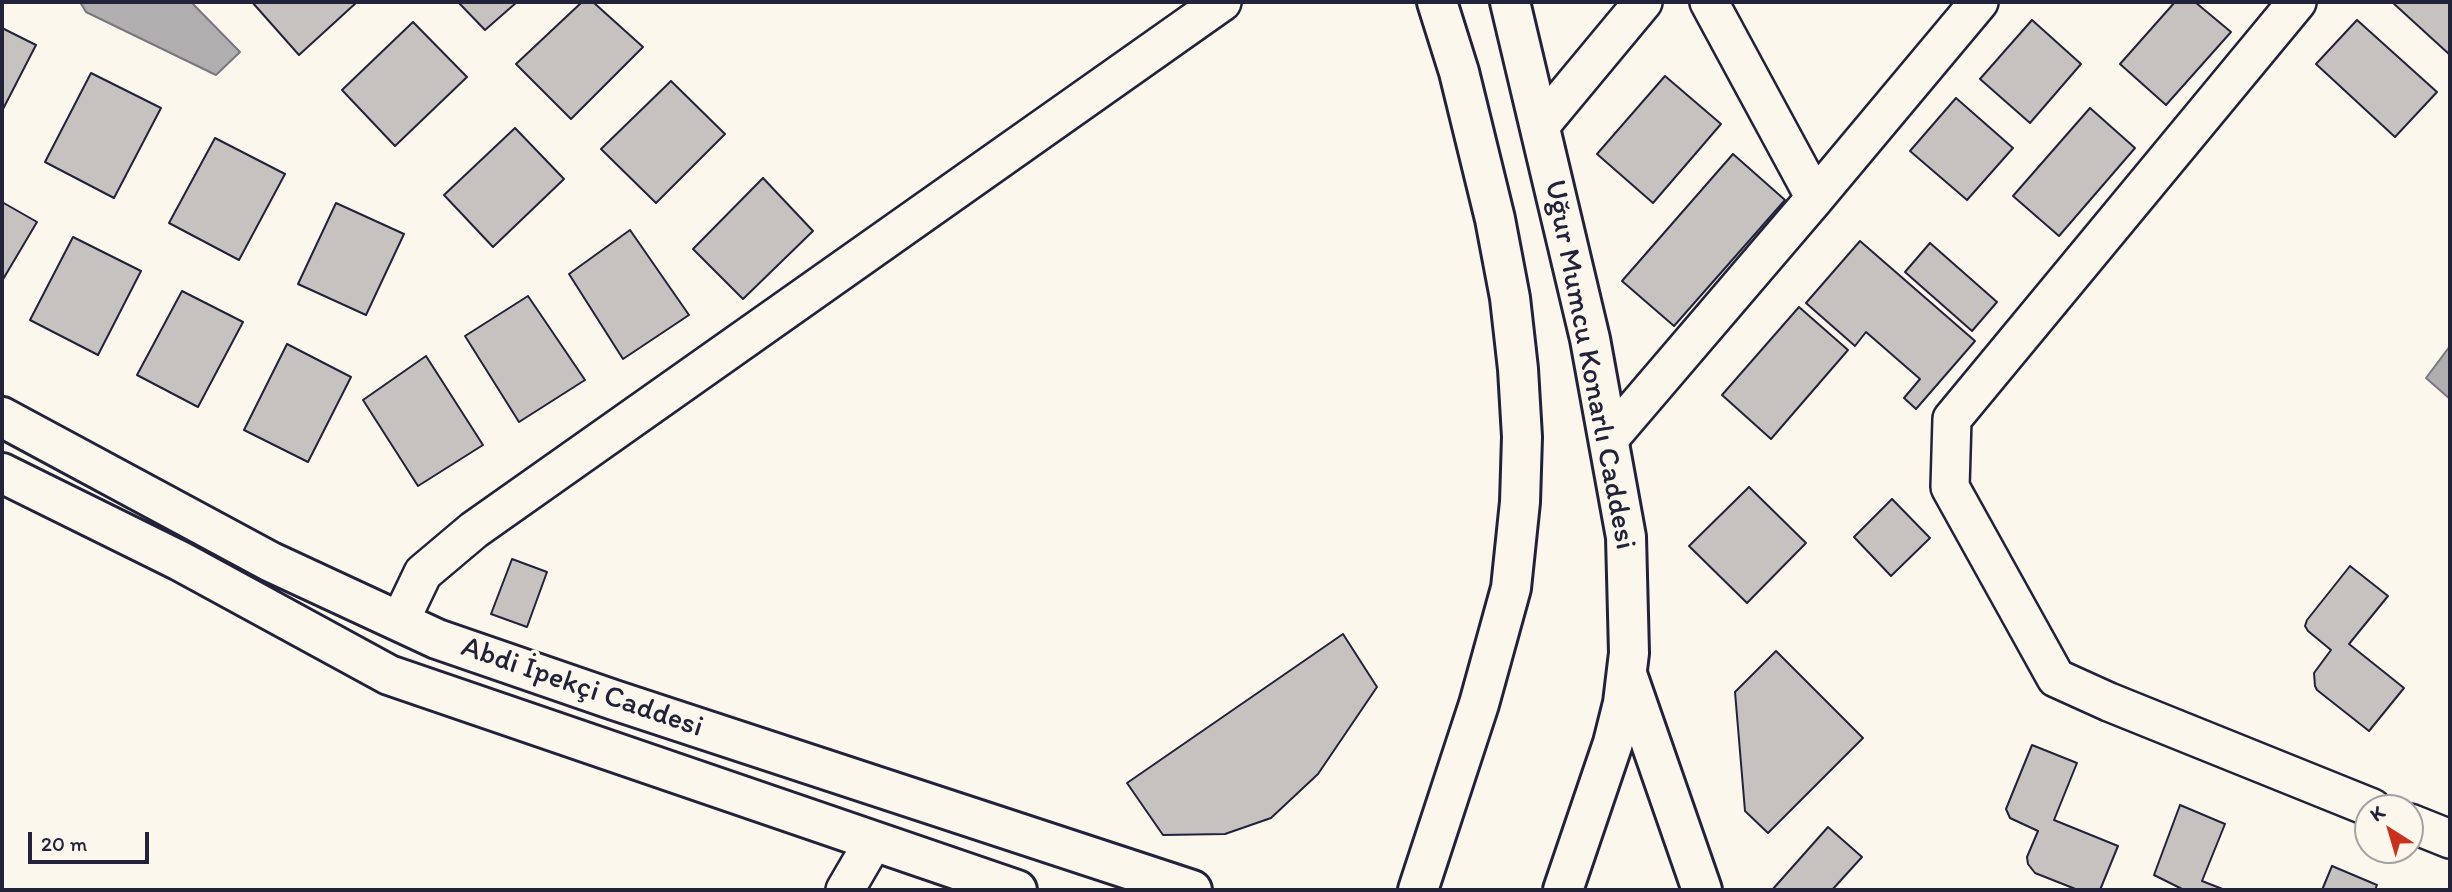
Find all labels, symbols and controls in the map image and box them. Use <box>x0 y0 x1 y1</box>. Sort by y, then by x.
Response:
street label: Uğur Mumcu Konarlı Caddesi <box>1535 177 1643 553</box>
street label: Abdi İpekçi Caddesi <box>456 630 708 746</box>
north arrow <box>2354 794 2424 864</box>
text: K <box>2365 801 2389 826</box>
scale bar <box>32 818 152 862</box>
text: 20 m <box>41 831 87 856</box>

